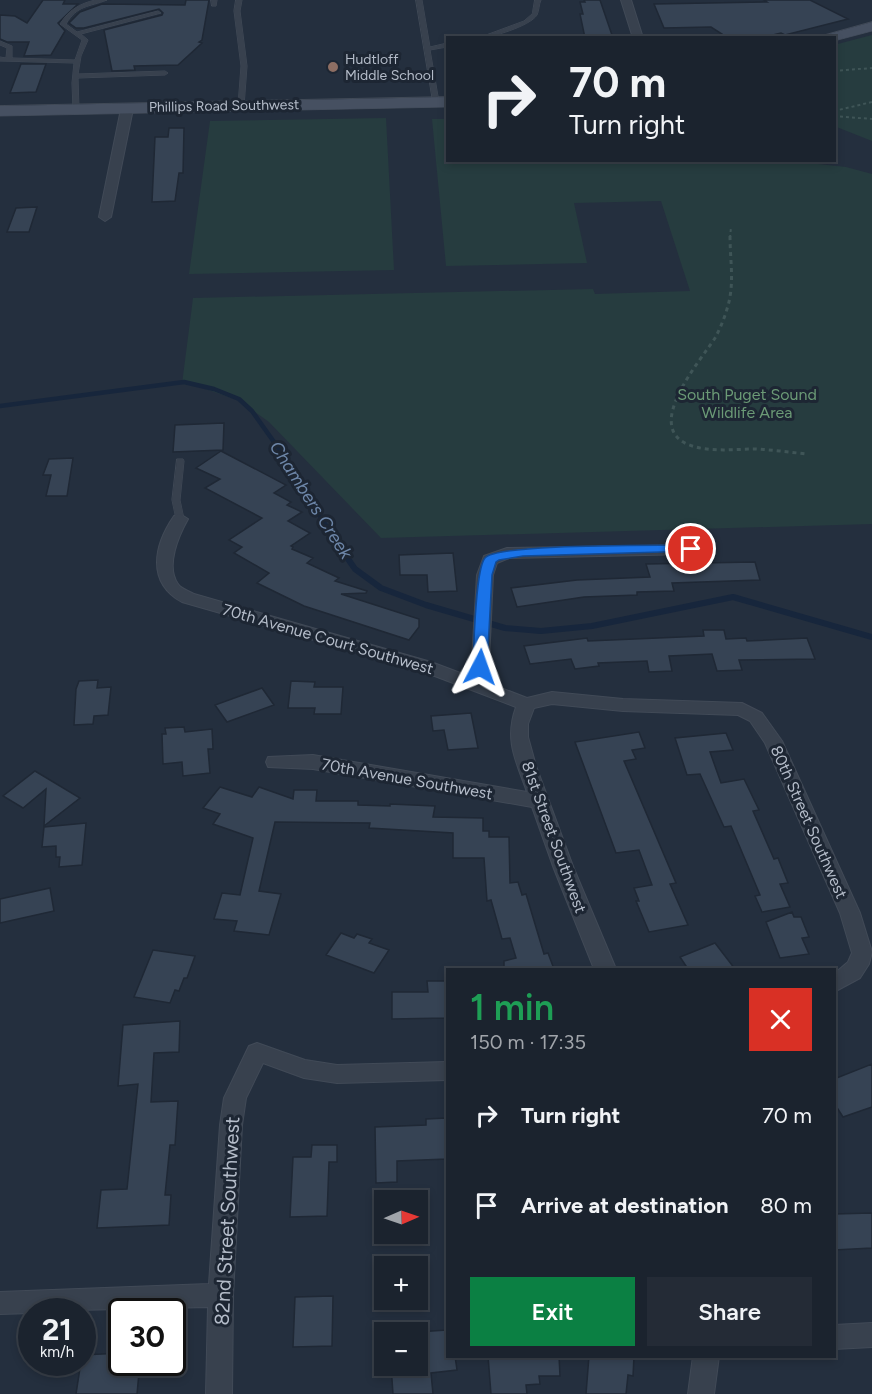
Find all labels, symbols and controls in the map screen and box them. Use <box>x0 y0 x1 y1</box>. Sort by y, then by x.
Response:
place label: Hudtloff Middle School <box>345 51 434 84</box>
text: 70 m <box>569 57 666 108</box>
marker: Hudtloff Middle School <box>326 60 340 74</box>
icon: right <box>470 60 548 138</box>
street label: Phillips Road Southwest <box>149 96 299 116</box>
text: Turn right <box>569 108 685 141</box>
park label: South Puget Sound Wildlife Area <box>677 385 817 422</box>
water label: Chambers Creek <box>265 437 358 564</box>
pin <box>665 523 716 574</box>
icon: arrive <box>674 532 707 565</box>
street label: 70th Avenue Court Southwest <box>220 600 436 678</box>
position arrow <box>448 635 512 699</box>
street label: 80th Street Southwest <box>767 743 851 901</box>
street label: 70th Avenue Southwest <box>320 755 494 803</box>
street label: 81st Street Southwest <box>518 759 590 915</box>
text: 1 min <box>470 986 554 1029</box>
button: close <box>749 988 812 1051</box>
text: 150 m · 17:35 <box>470 1030 586 1054</box>
icon: right <box>470 1099 503 1132</box>
text: Turn right <box>521 1102 620 1129</box>
text: 70 m <box>762 1102 812 1129</box>
street label: 82nd Street Southwest <box>210 1116 244 1326</box>
icon: arrive <box>470 1189 503 1222</box>
north arrow <box>374 1190 428 1244</box>
map controls <box>374 1190 428 1376</box>
text: Arrive at destination <box>521 1192 729 1219</box>
text: 80 m <box>760 1192 812 1219</box>
button: + <box>374 1256 428 1310</box>
button: Exit <box>470 1277 635 1346</box>
button: Share <box>647 1277 812 1346</box>
speed limit sign: 30 <box>108 1298 186 1376</box>
text: 21 <box>42 1311 72 1348</box>
button: − <box>374 1322 428 1376</box>
text: km/h <box>40 1343 74 1361</box>

